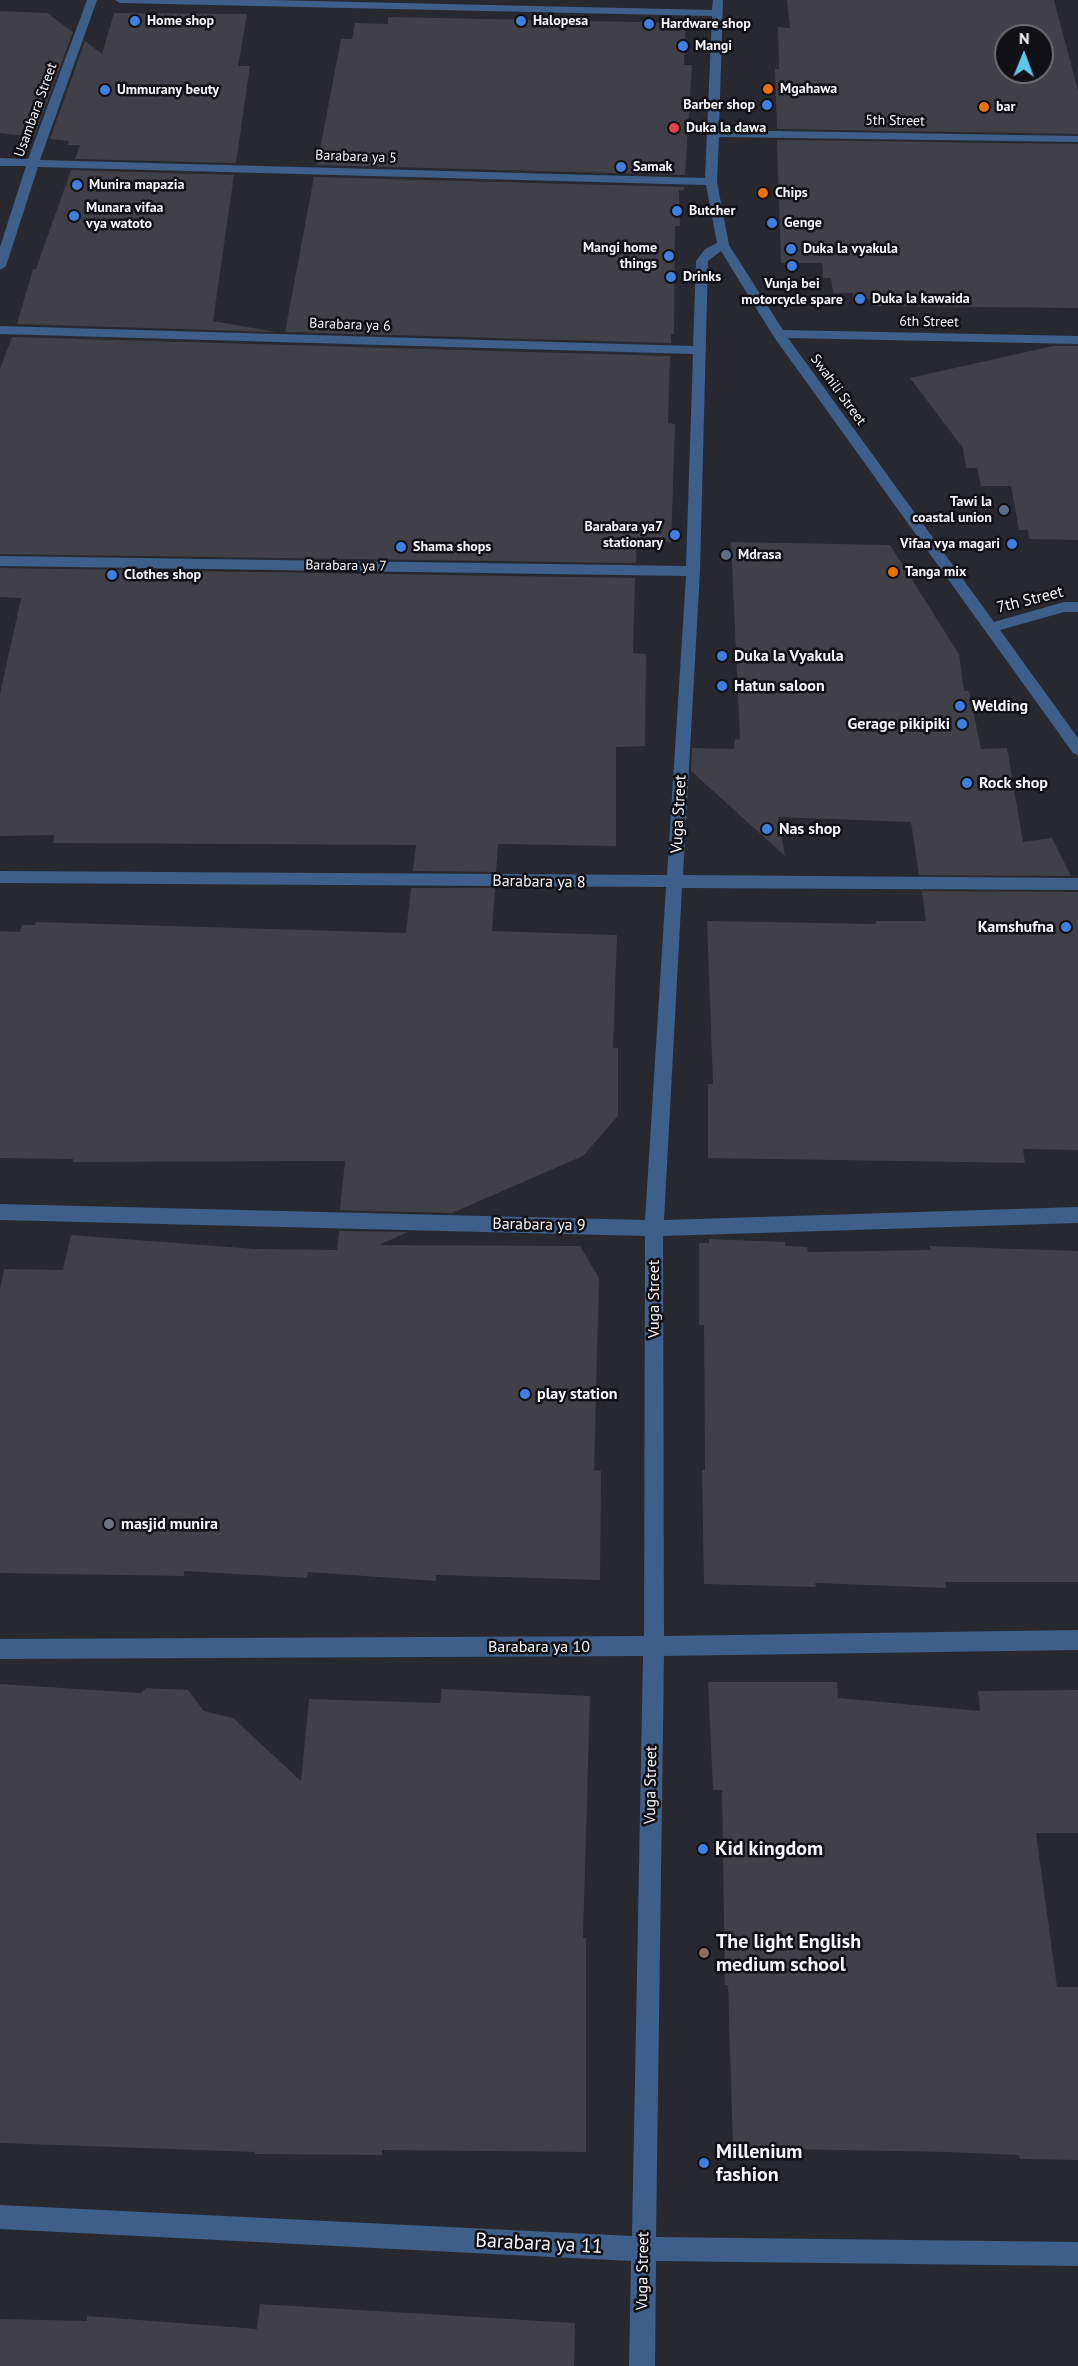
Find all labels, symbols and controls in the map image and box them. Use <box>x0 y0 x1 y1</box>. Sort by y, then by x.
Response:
place label: Home shop <box>147 13 214 29</box>
place label: Halopesa <box>533 13 588 29</box>
marker: Home shop <box>128 14 142 28</box>
marker: Halopesa <box>514 14 528 28</box>
place label: Hardware shop <box>661 16 751 32</box>
marker: Hardware shop <box>642 17 656 31</box>
north arrow <box>994 24 1054 84</box>
text: N <box>1019 28 1030 48</box>
place label: Mangi <box>695 38 732 54</box>
marker: Mangi <box>676 39 690 53</box>
street label: Usambara Street <box>11 61 61 159</box>
place label: Mgahawa <box>780 81 837 97</box>
place label: Ummurany beuty <box>117 82 219 98</box>
marker: Mgahawa <box>761 82 775 96</box>
marker: Ummurany beuty <box>98 83 112 97</box>
place label: Barber shop <box>683 97 755 113</box>
marker: Barber shop <box>760 98 774 112</box>
place label: bar <box>996 99 1015 115</box>
marker: bar <box>977 100 991 114</box>
street label: 5th Street <box>865 112 925 130</box>
place label: Duka la dawa <box>686 120 766 136</box>
marker: Duka la dawa <box>667 121 681 135</box>
street label: Barabara ya 5 <box>315 147 397 167</box>
place label: Samak <box>633 159 672 175</box>
marker: Samak <box>614 160 628 174</box>
place label: Munira mapazia <box>89 177 184 193</box>
marker: Munira mapazia <box>70 178 84 192</box>
place label: Chips <box>775 185 808 201</box>
marker: Chips <box>756 186 770 200</box>
place label: Munara vifaa vya watoto <box>86 200 164 232</box>
place label: Butcher <box>689 203 735 219</box>
marker: Butcher <box>670 204 684 218</box>
marker: Munara vifaa vya watoto <box>67 209 81 223</box>
place label: Genge <box>784 215 822 231</box>
marker: Genge <box>765 216 779 230</box>
place label: Mangi home things <box>583 240 657 272</box>
place label: Duka la vyakula <box>803 241 898 257</box>
marker: Duka la vyakula <box>784 242 798 256</box>
marker: Mangi home things <box>662 249 676 263</box>
marker: Vunja bei motorcycle spare <box>785 259 799 273</box>
place label: Drinks <box>683 269 721 285</box>
marker: Drinks <box>664 270 678 284</box>
place label: Vunja bei motorcycle spare <box>741 276 843 308</box>
place label: Duka la kawaida <box>872 291 970 307</box>
marker: Duka la kawaida <box>853 292 867 306</box>
street label: 6th Street <box>899 313 959 331</box>
street label: Barabara ya 6 <box>309 315 391 335</box>
street label: Swahili Street <box>807 351 869 429</box>
place label: Tawi la coastal union <box>912 494 992 526</box>
marker: Tawi la coastal union <box>997 503 1011 517</box>
place label: Barabara ya7 stationary <box>585 519 663 552</box>
marker: Barabara ya7 stationary <box>668 528 682 542</box>
place label: Vifaa vya magari <box>900 536 1000 552</box>
marker: Vifaa vya magari <box>1005 537 1019 551</box>
place label: Shama shops <box>413 539 491 555</box>
marker: Shama shops <box>394 540 408 554</box>
place label: Mdrasa <box>738 547 781 563</box>
marker: Mdrasa <box>719 548 733 562</box>
street label: Barabara ya 7 <box>305 557 387 575</box>
place label: Tanga mix <box>905 564 966 580</box>
marker: Tanga mix <box>886 565 900 579</box>
place label: Clothes shop <box>124 567 201 583</box>
marker: Clothes shop <box>105 568 119 582</box>
street label: 7th Street <box>995 583 1065 617</box>
place label: Duka la Vyakula <box>734 646 844 666</box>
marker: Duka la Vyakula <box>715 649 729 663</box>
place label: Hatun saloon <box>734 676 825 696</box>
marker: Hatun saloon <box>715 679 729 693</box>
place label: Welding <box>972 696 1028 716</box>
marker: Welding <box>953 699 967 713</box>
place label: Gerage pikipiki <box>848 714 950 734</box>
marker: Gerage pikipiki <box>955 717 969 731</box>
place label: Rock shop <box>979 773 1048 793</box>
street label: Vuga Street <box>667 774 691 854</box>
marker: Rock shop <box>960 776 974 790</box>
place label: Nas shop <box>779 819 841 839</box>
marker: Nas shop <box>760 822 774 836</box>
street label: Barabara ya 8 <box>492 872 586 892</box>
place label: Kamshufna <box>978 917 1054 937</box>
marker: Kamshufna <box>1059 920 1073 934</box>
street label: Barabara ya 9 <box>492 1215 586 1235</box>
street label: Vuga Street <box>644 1260 664 1338</box>
place label: play station <box>537 1384 617 1404</box>
marker: play station <box>518 1387 532 1401</box>
place label: masjid munira <box>121 1514 218 1534</box>
marker: masjid munira <box>102 1517 116 1531</box>
street label: Barabara ya 10 <box>488 1637 590 1657</box>
street label: Vuga Street <box>641 1746 661 1824</box>
place label: Kid kingdom <box>715 1837 823 1861</box>
marker: Kid kingdom <box>696 1842 710 1856</box>
place label: The light English medium school <box>716 1930 861 1977</box>
marker: The light English medium school <box>697 1946 711 1960</box>
place label: Millenium fashion <box>716 2140 802 2187</box>
marker: Millenium fashion <box>697 2156 711 2170</box>
street label: Barabara ya 11 <box>475 2229 603 2259</box>
street label: Vuga Street <box>633 2232 653 2310</box>

